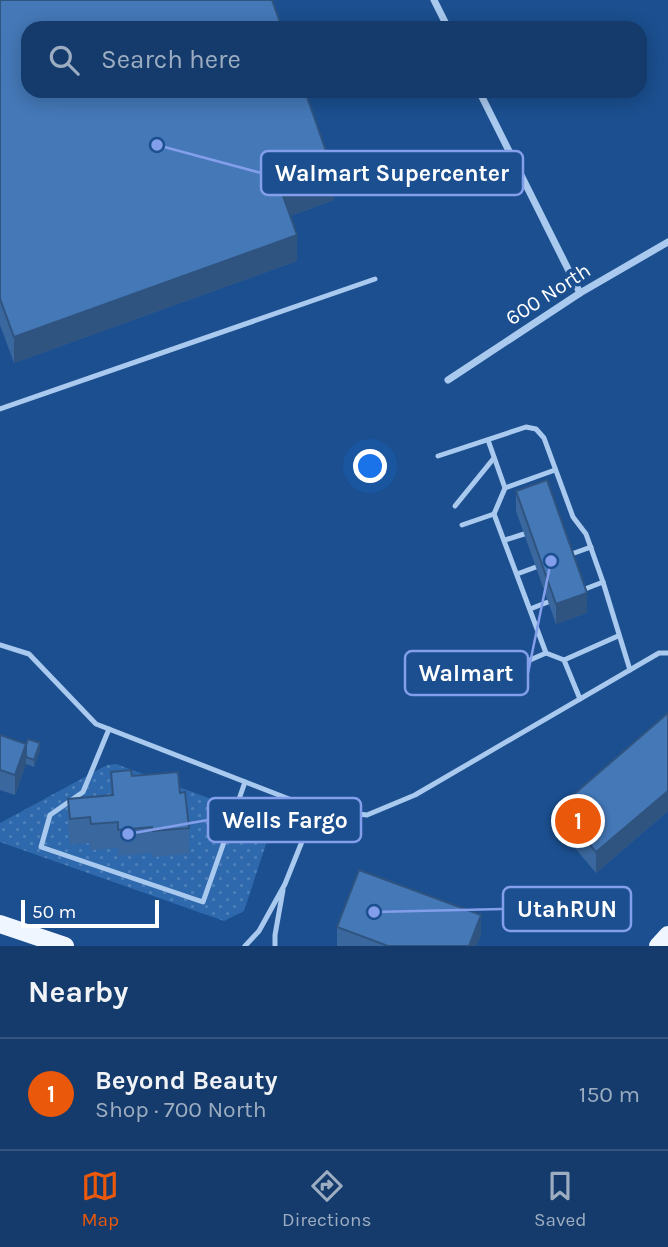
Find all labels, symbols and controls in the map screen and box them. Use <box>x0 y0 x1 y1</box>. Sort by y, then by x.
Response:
search box <box>21 21 647 98</box>
icon: search <box>45 41 83 79</box>
text: Search here <box>101 44 241 75</box>
callout: Walmart Supercenter <box>261 151 523 195</box>
text: Walmart Supercenter <box>275 160 509 187</box>
street label: 600 North <box>501 258 595 330</box>
your location <box>353 449 387 483</box>
callout: Walmart <box>405 651 528 695</box>
text: Walmart <box>419 660 513 687</box>
pin: 1 <box>555 795 601 847</box>
callout: Wells Fargo <box>208 798 361 842</box>
text: Wells Fargo <box>222 807 348 834</box>
callout: UtahRUN <box>503 887 631 931</box>
text: UtahRUN <box>517 896 617 923</box>
scale bar <box>21 897 159 929</box>
text: 50 m <box>32 901 76 923</box>
text: Nearby <box>28 974 128 1010</box>
text: Beyond Beauty <box>95 1065 278 1096</box>
text: 1 <box>47 1081 55 1108</box>
text: 150 m <box>579 1081 640 1108</box>
text: Shop · 700 North <box>95 1096 267 1123</box>
tab: Map <box>81 1167 119 1231</box>
tab: Directions <box>282 1167 371 1231</box>
tab: Saved <box>534 1167 587 1231</box>

